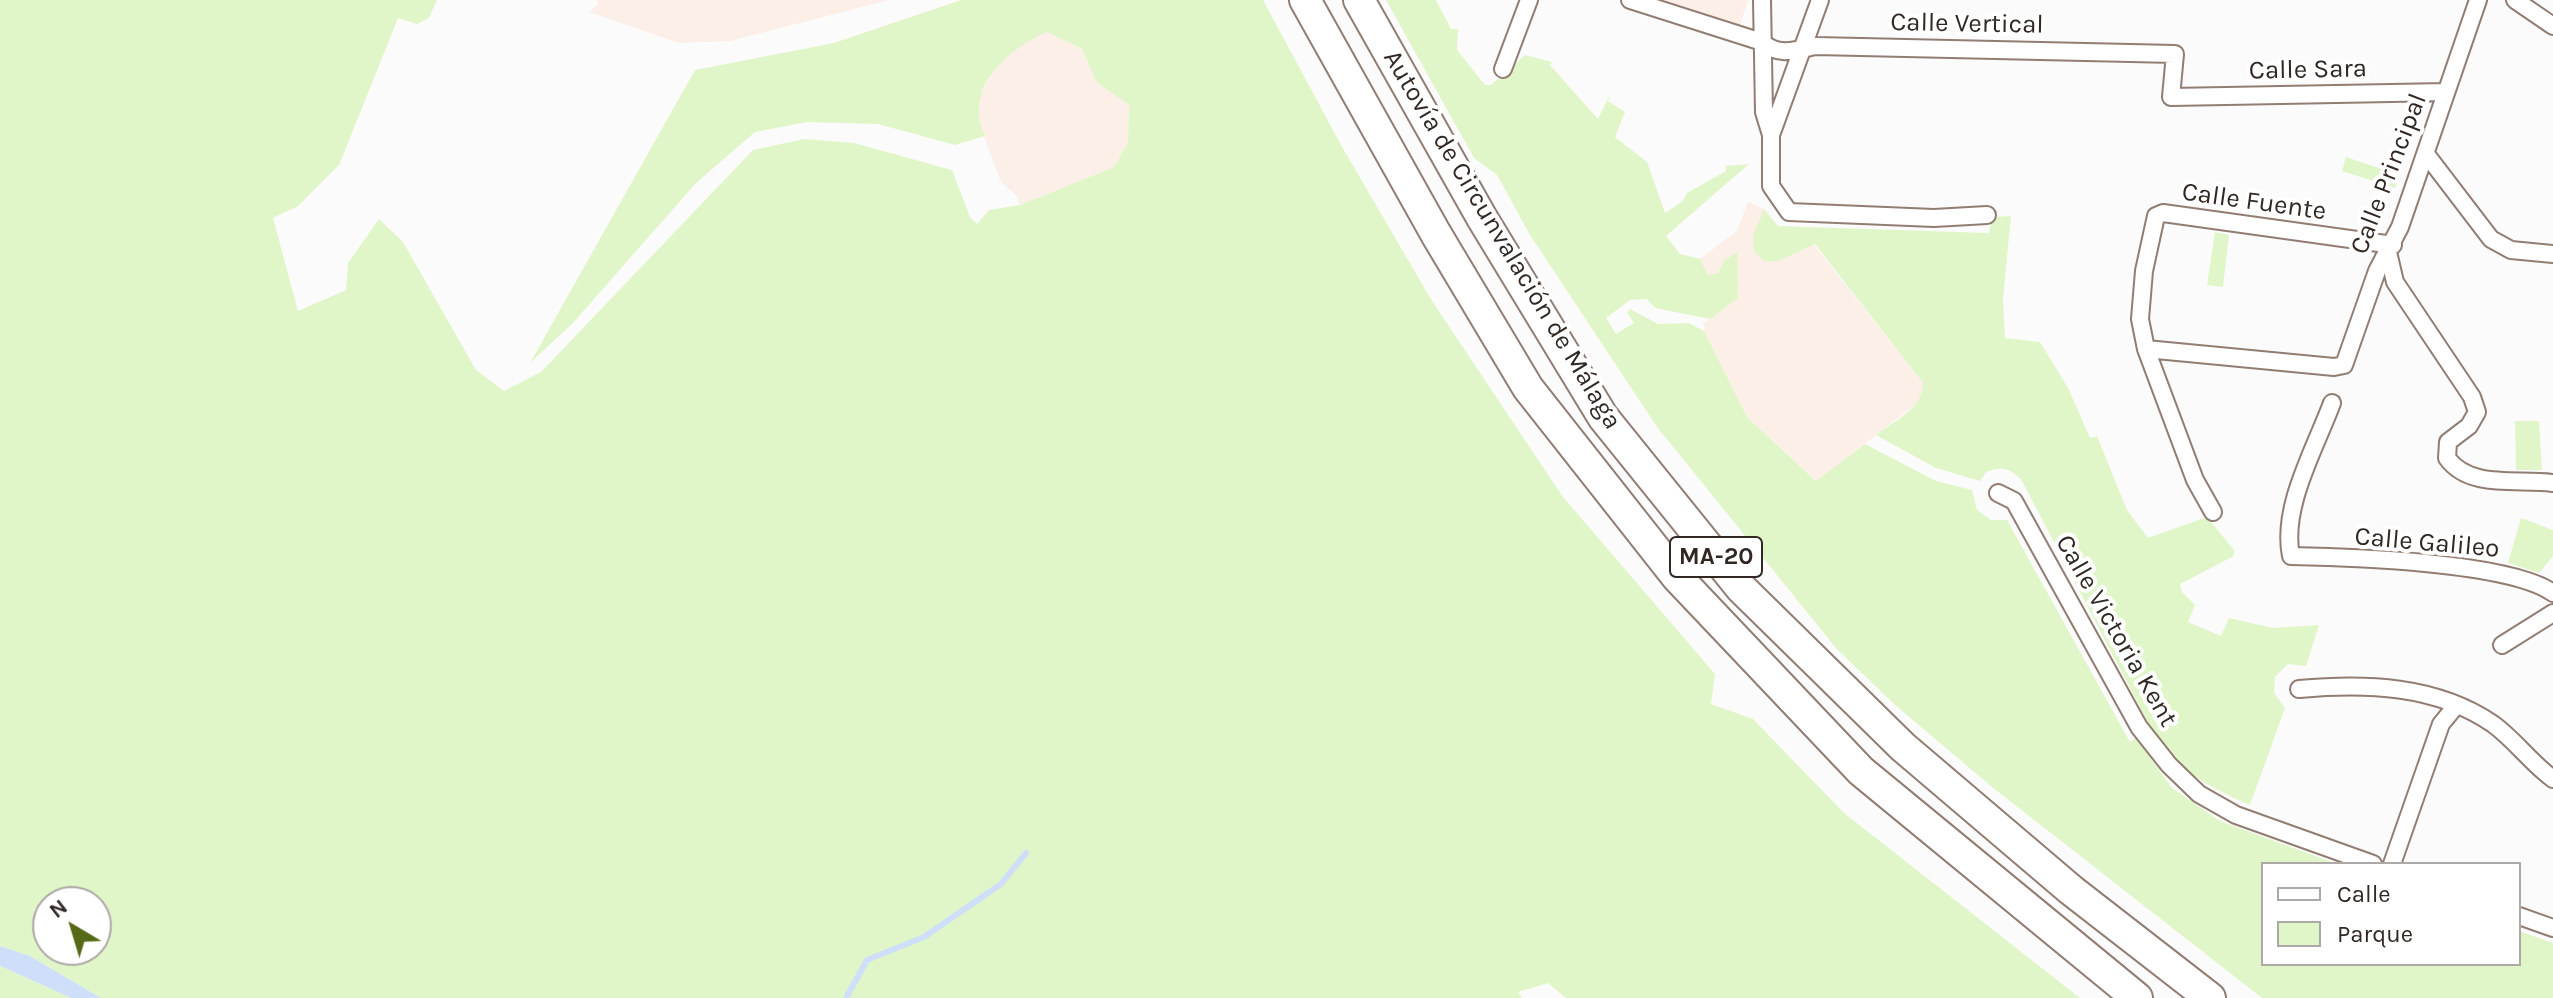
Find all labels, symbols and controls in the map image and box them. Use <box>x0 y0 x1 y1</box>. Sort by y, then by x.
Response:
street label: Calle Vertical <box>1890 7 2044 41</box>
street label: Autovía de Circunvalación de Málaga <box>1376 45 1628 435</box>
street label: Calle Sara <box>2249 53 2367 87</box>
street label: Calle Principal <box>2344 89 2434 259</box>
street label: Calle Fuente <box>2180 176 2328 228</box>
street label: Calle Galileo <box>2353 521 2501 565</box>
street label: Calle Victoria Kent <box>2048 530 2184 732</box>
road number: MA-20 <box>1670 537 1762 577</box>
legend <box>2261 862 2521 966</box>
text: Calle <box>2337 880 2391 908</box>
north arrow <box>32 886 112 966</box>
text: N <box>44 894 73 924</box>
text: Parque <box>2337 920 2413 948</box>

